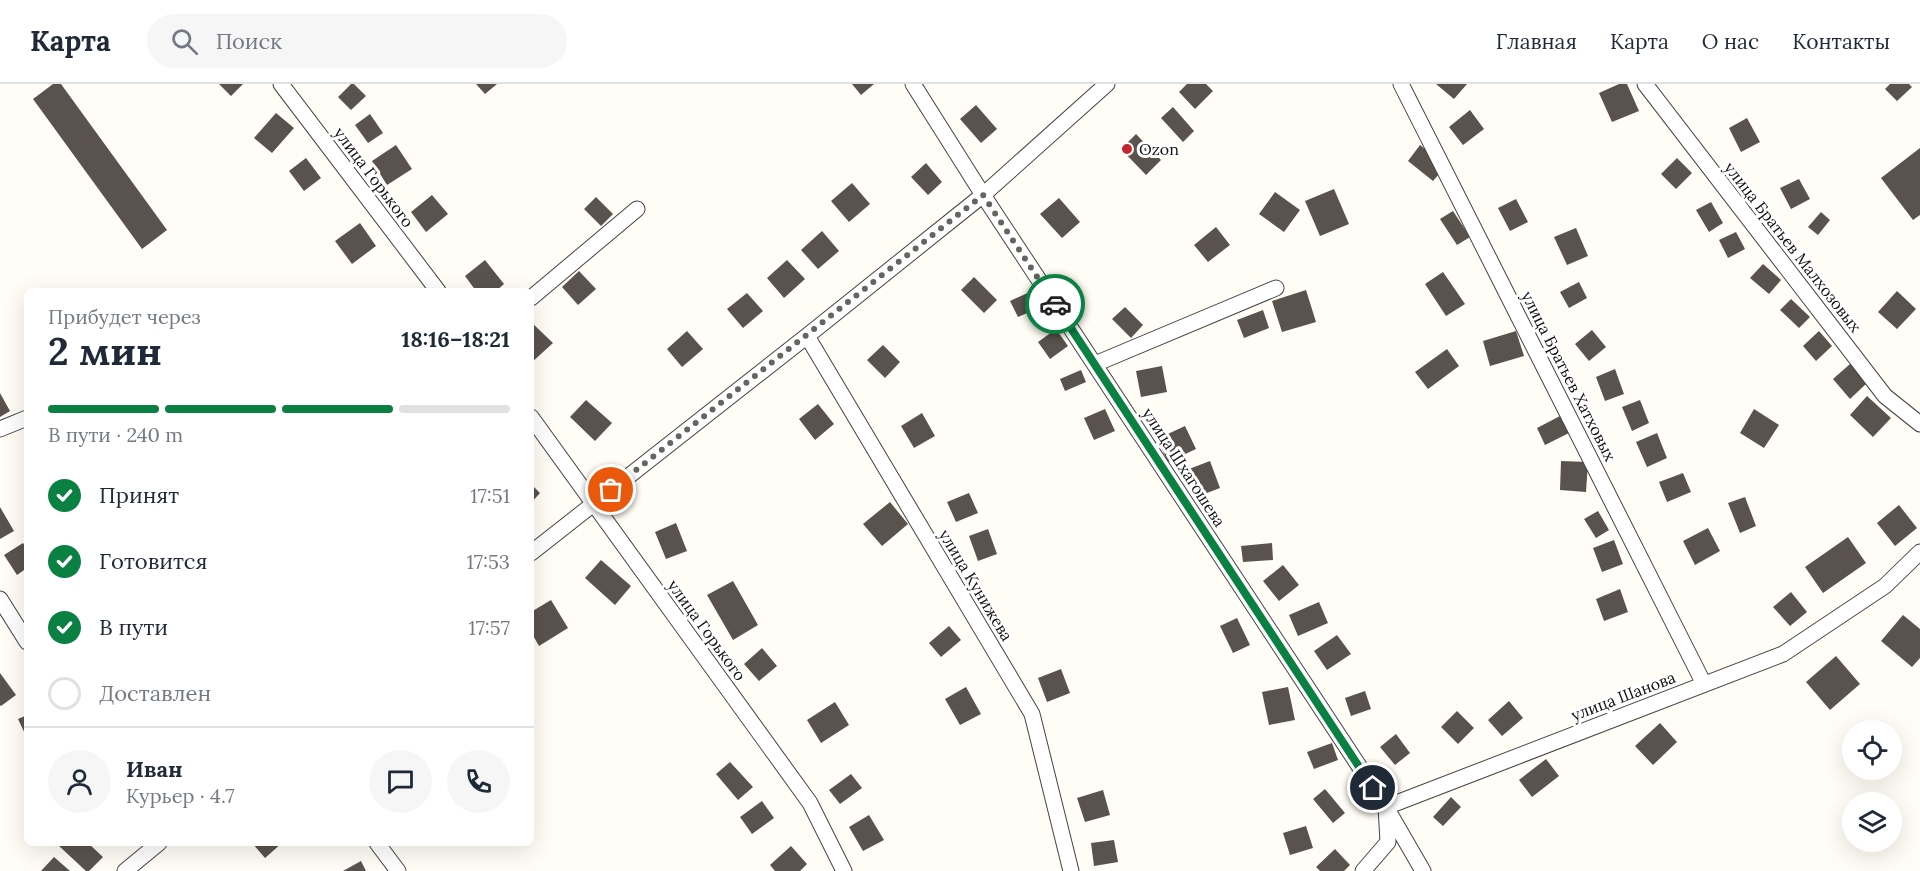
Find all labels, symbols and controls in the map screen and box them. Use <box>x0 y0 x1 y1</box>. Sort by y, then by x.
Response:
search box <box>147 14 567 68</box>
text: Карта <box>30 23 111 59</box>
icon: search <box>168 25 201 58</box>
text: Поиск <box>216 27 282 55</box>
text: Главная <box>1496 28 1577 55</box>
text: Карта <box>1610 28 1669 55</box>
text: О нас <box>1702 28 1759 55</box>
text: Контакты <box>1792 28 1890 55</box>
street label: улица Горького <box>330 123 418 231</box>
place label: Ozon <box>1139 139 1179 159</box>
marker: Ozon <box>1120 142 1134 156</box>
street label: улица Братьев Малхозовых <box>1720 158 1866 337</box>
courier <box>1025 274 1085 334</box>
icon: car <box>1039 288 1072 321</box>
street label: улица Братьев Хатховых <box>1517 288 1621 465</box>
text: Прибудет через <box>48 304 201 329</box>
text: 18:16–18:21 <box>401 325 510 353</box>
text: 2 мин <box>48 326 162 376</box>
street label: улица Шхагошева <box>1138 404 1230 530</box>
text: В пути · 240 m <box>48 422 183 447</box>
pin <box>585 464 636 515</box>
icon: bag <box>594 473 627 506</box>
icon: check <box>48 479 81 512</box>
text: Принят <box>99 481 179 509</box>
text: 17:51 <box>470 483 510 508</box>
street label: улица Кунижева <box>935 525 1017 645</box>
icon: check <box>48 545 81 578</box>
text: Готовится <box>99 547 208 575</box>
text: 17:53 <box>466 549 510 574</box>
street label: улица Горького <box>664 575 750 685</box>
icon: check <box>48 611 81 644</box>
text: В пути <box>99 613 168 641</box>
text: 17:57 <box>468 615 510 640</box>
street label: улица Шанова <box>1568 667 1678 725</box>
text: Доставлен <box>99 679 211 707</box>
map controls <box>1842 720 1902 852</box>
button: locate <box>1842 720 1902 780</box>
button: person <box>48 750 111 813</box>
button: chat <box>369 750 432 813</box>
button: phone <box>447 750 510 813</box>
text: Иван <box>126 755 183 783</box>
pin <box>1347 762 1398 813</box>
icon: home <box>1356 771 1389 804</box>
text: Курьер · 4.7 <box>126 783 234 808</box>
button: layers <box>1842 792 1902 852</box>

